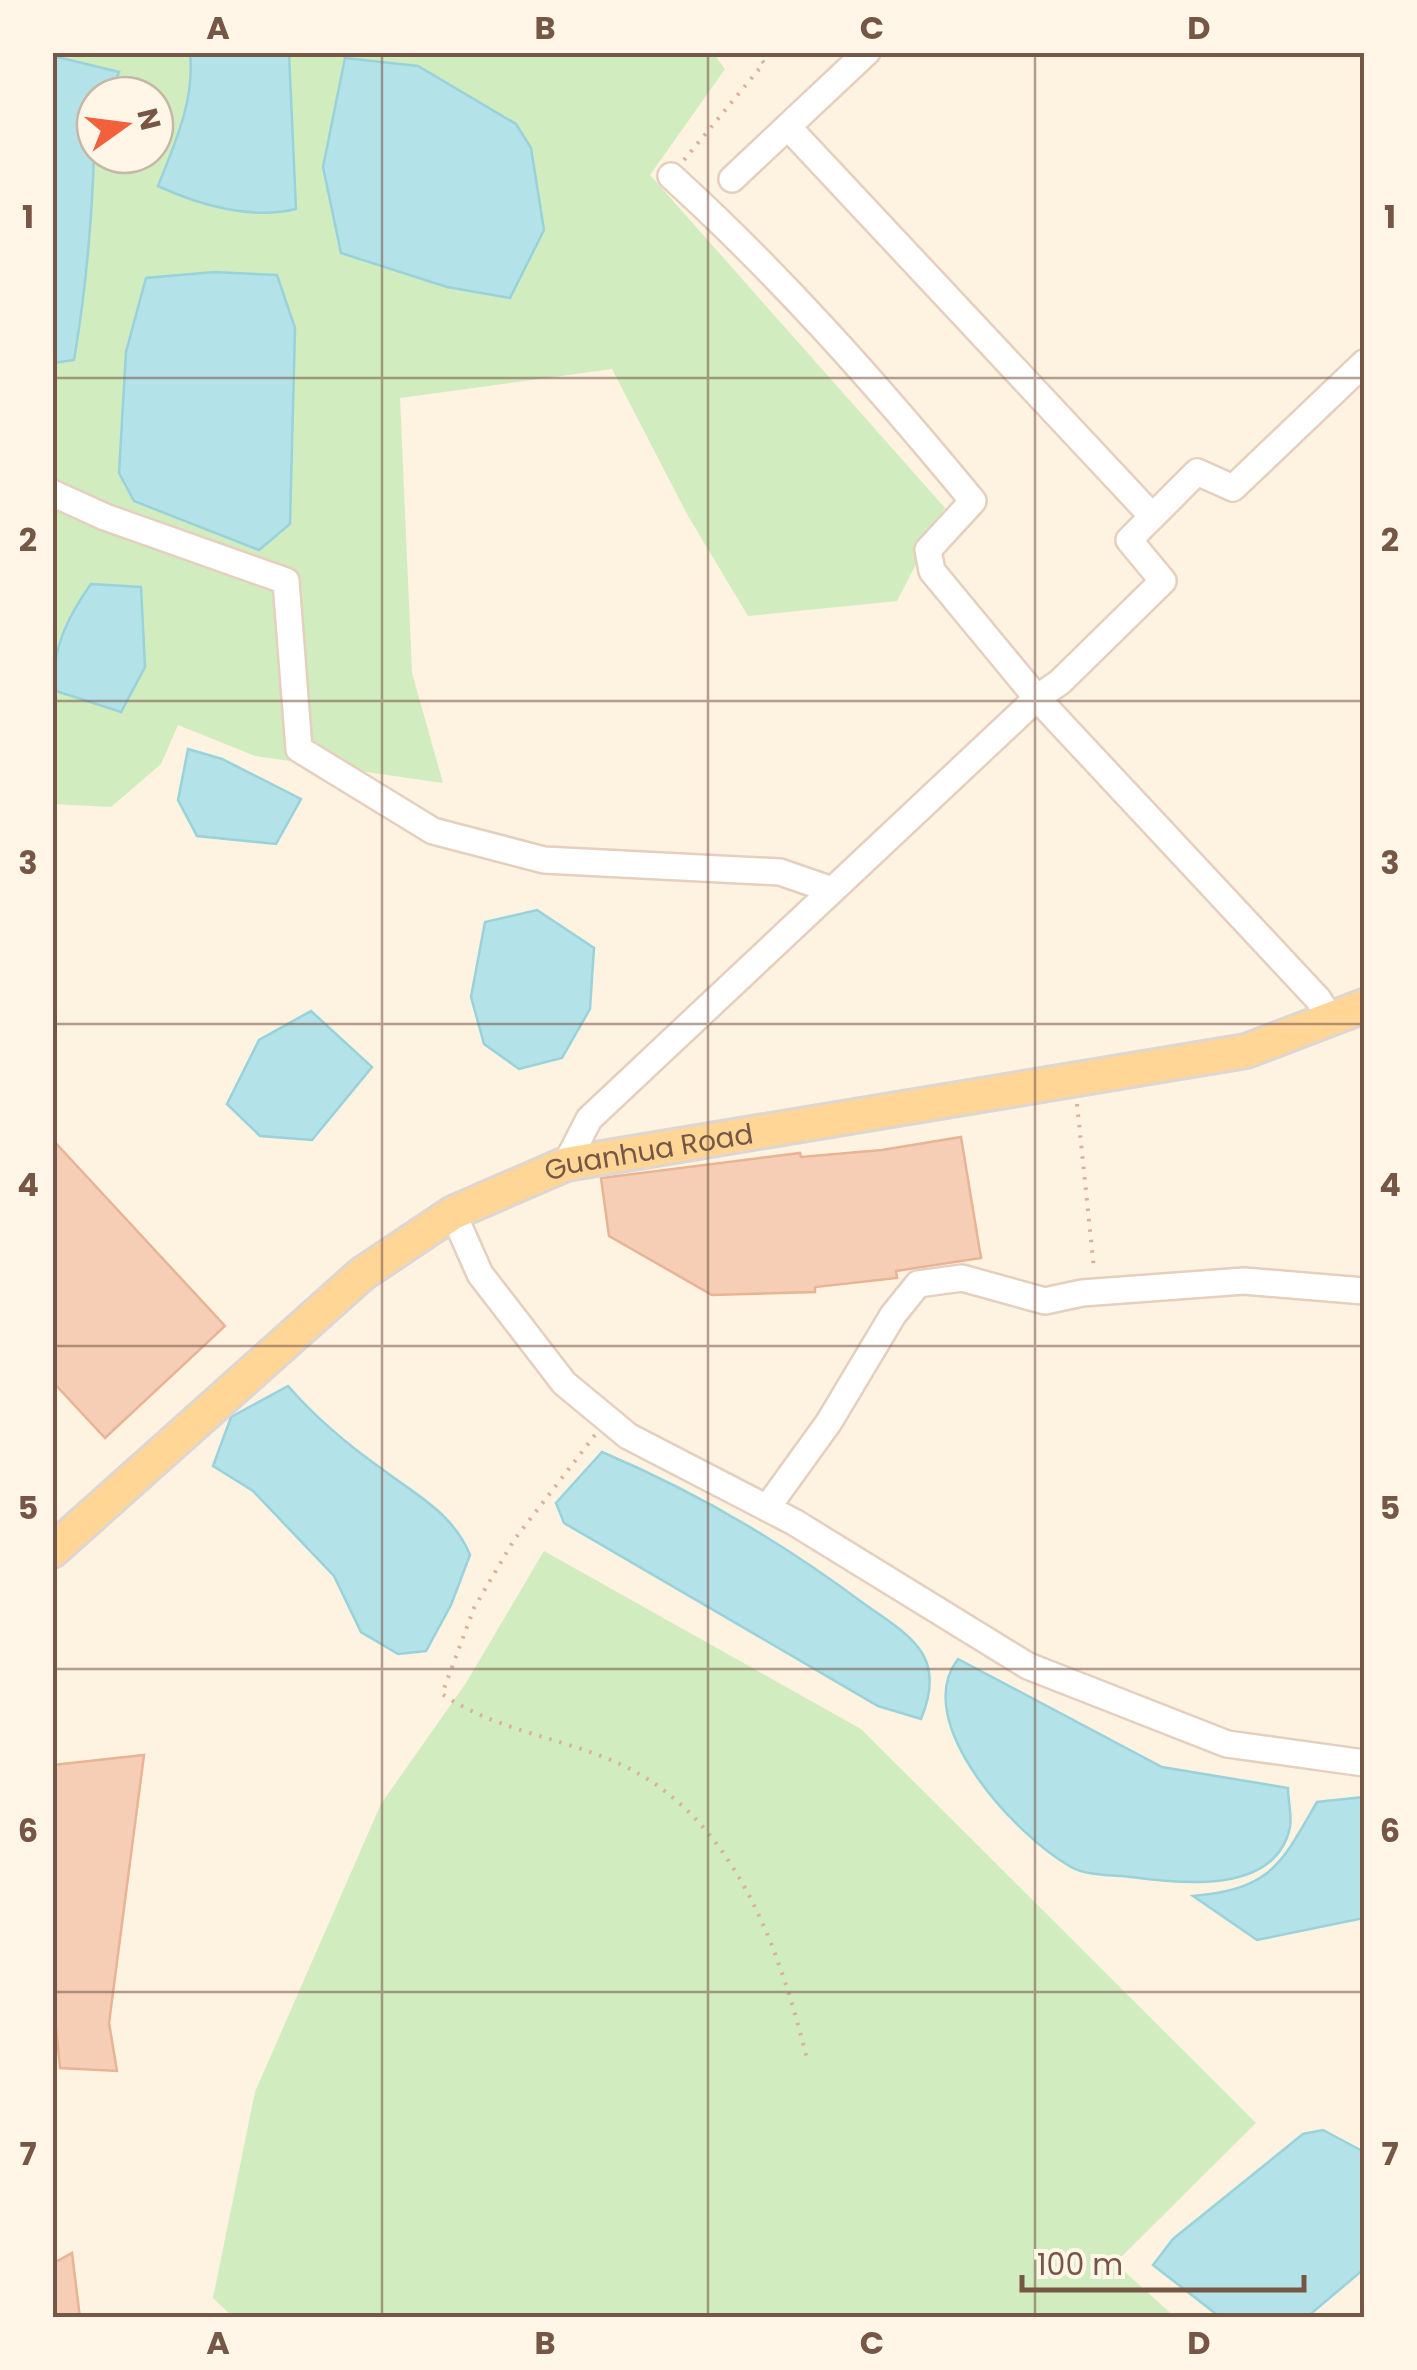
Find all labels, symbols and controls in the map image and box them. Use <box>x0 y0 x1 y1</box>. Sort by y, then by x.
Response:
text: A <box>206 5 230 50</box>
text: B <box>534 5 556 50</box>
text: C <box>860 5 884 50</box>
text: D <box>1187 5 1211 50</box>
north arrow <box>75 75 175 175</box>
text: N <box>127 104 170 134</box>
text: 1 <box>22 194 34 239</box>
text: 1 <box>1384 194 1396 239</box>
text: 2 <box>19 517 37 562</box>
text: 2 <box>1381 517 1399 562</box>
text: 3 <box>18 840 38 885</box>
text: 3 <box>1380 840 1400 885</box>
street label: Guanhua Road <box>538 1114 756 1191</box>
text: 4 <box>17 1162 39 1207</box>
text: 4 <box>1379 1162 1401 1207</box>
text: 5 <box>18 1485 38 1530</box>
text: 5 <box>1380 1485 1400 1530</box>
text: 6 <box>18 1808 38 1853</box>
text: 6 <box>1380 1808 1400 1853</box>
text: 7 <box>19 2131 37 2176</box>
text: 7 <box>1381 2131 1399 2176</box>
scale bar <box>1022 2230 1304 2292</box>
text: 100 m <box>1037 2243 1123 2286</box>
text: A <box>206 2320 230 2365</box>
text: B <box>534 2320 556 2365</box>
text: C <box>860 2320 884 2365</box>
text: D <box>1187 2320 1211 2365</box>

